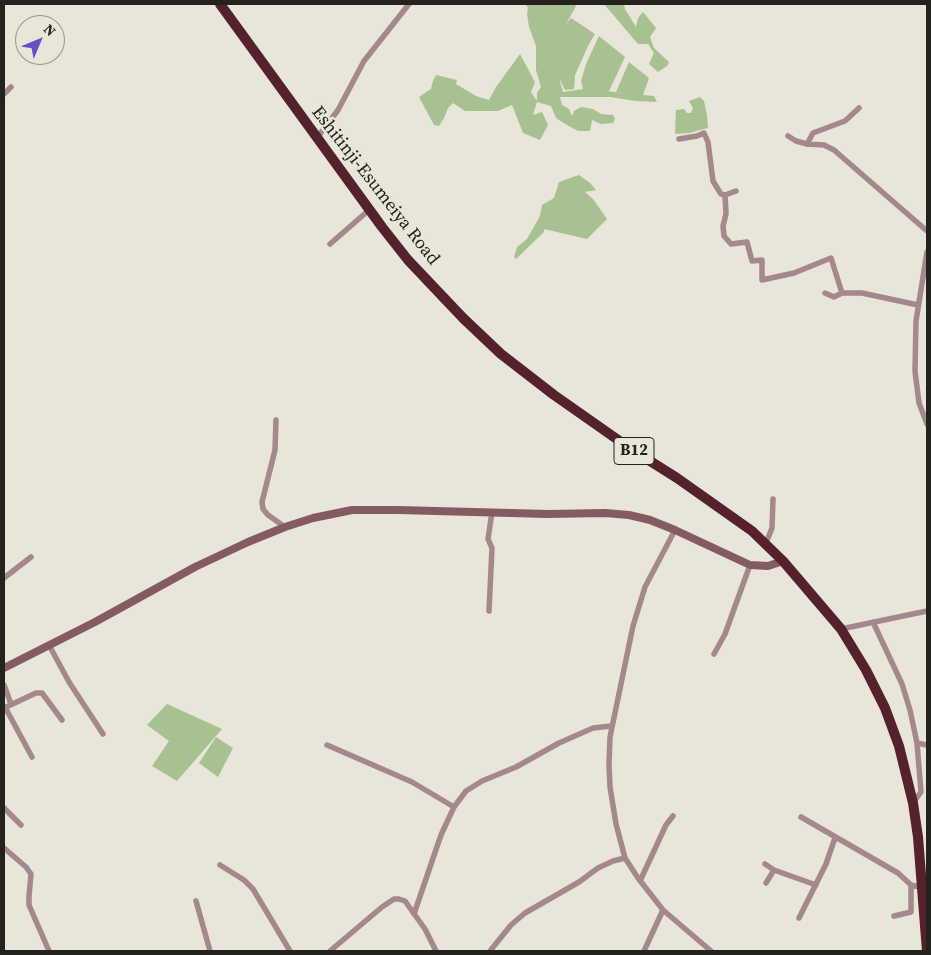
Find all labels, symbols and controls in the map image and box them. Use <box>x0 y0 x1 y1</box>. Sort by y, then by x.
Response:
north arrow <box>15 15 65 65</box>
text: N <box>39 19 61 41</box>
street label: Eshitinji-Esumeiya Road <box>306 102 444 270</box>
road number: B12 <box>614 438 654 464</box>

